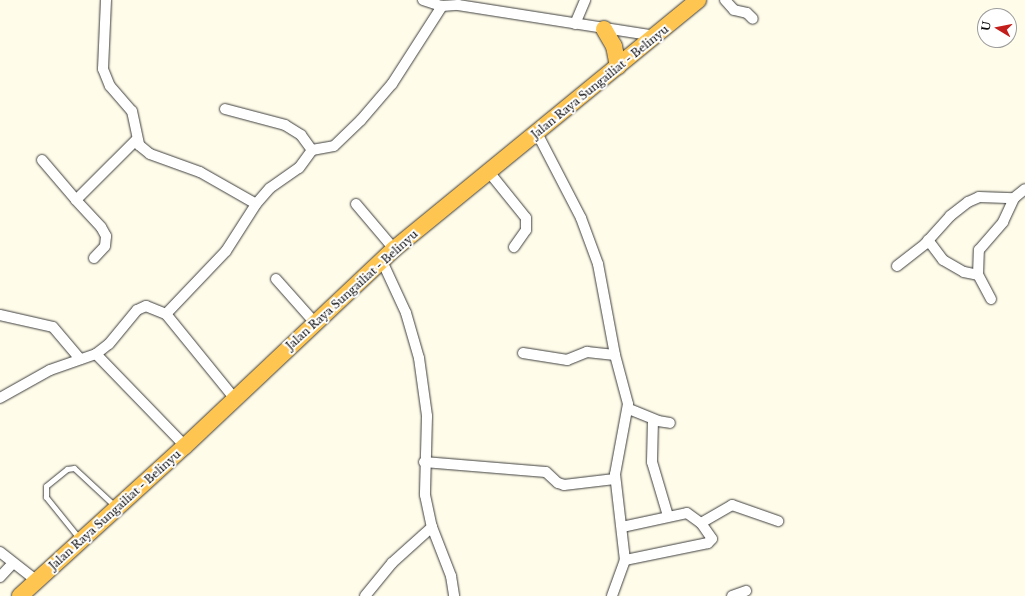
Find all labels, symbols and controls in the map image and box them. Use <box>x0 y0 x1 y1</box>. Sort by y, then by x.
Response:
north arrow <box>977 8 1017 48</box>
text: U <box>978 20 994 32</box>
street label: Jalan Raya Sungailiat - Belinyu <box>529 23 671 141</box>
street label: Jalan Raya Sungailiat - Belinyu <box>284 227 420 353</box>
street label: Jalan Raya Sungailiat - Belinyu <box>47 447 183 573</box>

